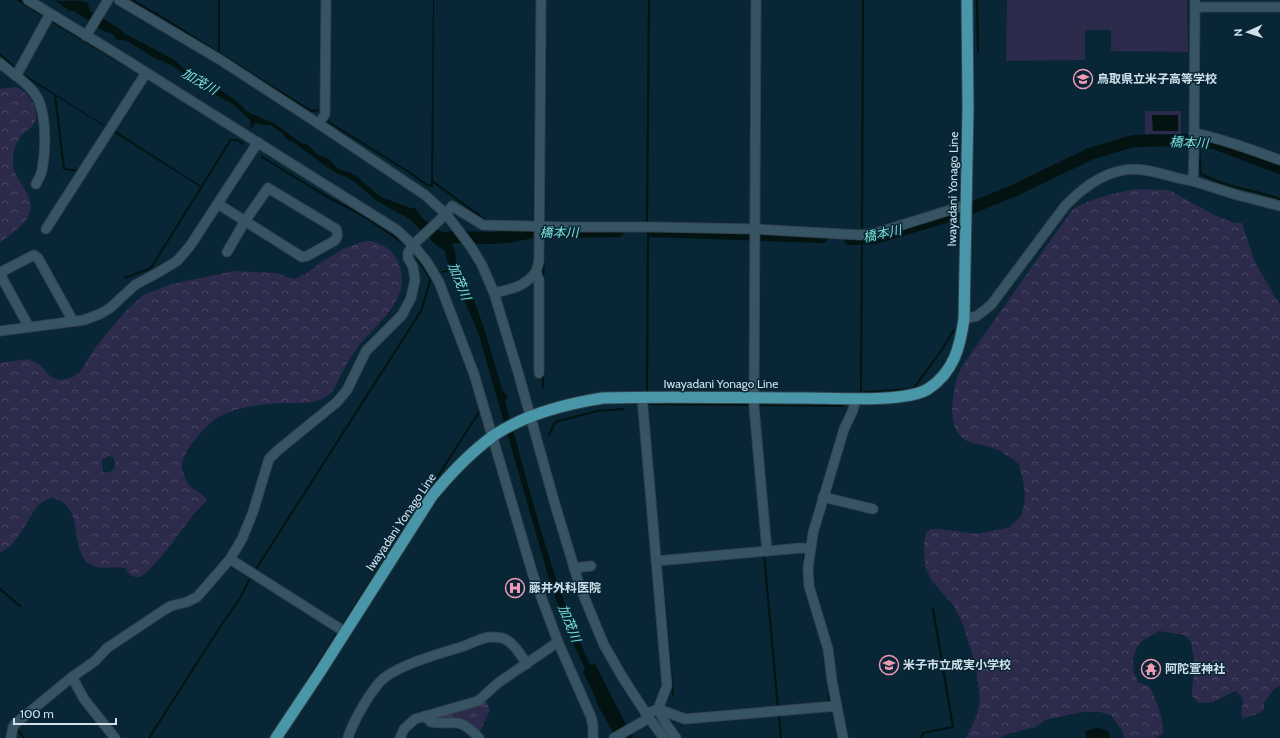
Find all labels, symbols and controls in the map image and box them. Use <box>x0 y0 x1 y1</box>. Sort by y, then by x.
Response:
north arrow <box>1228 12 1268 52</box>
text: N <box>1231 28 1245 37</box>
water label: 加茂川 <box>179 64 223 99</box>
school or university icon: 鳥取県立米子高等学校 <box>1072 68 1094 90</box>
place label: 鳥取県立米子高等学校 <box>1097 71 1217 86</box>
street label: Iwayadani Yonago Line <box>944 131 961 247</box>
water label: 橋本川 <box>1169 133 1211 151</box>
water label: 橋本川 <box>861 221 905 245</box>
water label: 橋本川 <box>539 224 580 240</box>
water label: 加茂川 <box>445 260 475 304</box>
street label: Iwayadani Yonago Line <box>664 376 778 391</box>
street label: Iwayadani Yonago Line <box>362 470 439 573</box>
hospital icon: 藤井外科医院 <box>504 577 526 599</box>
place label: 藤井外科医院 <box>529 580 601 595</box>
water label: 加茂川 <box>555 602 585 646</box>
school or university icon: 米子市立成実小学校 <box>878 654 900 676</box>
place label: 米子市立成実小学校 <box>903 657 1011 672</box>
temple icon: 阿陀萱神社 <box>1140 658 1162 680</box>
place label: 阿陀萱神社 <box>1165 661 1225 676</box>
scale bar <box>14 700 116 726</box>
text: 100 m <box>20 706 54 721</box>

